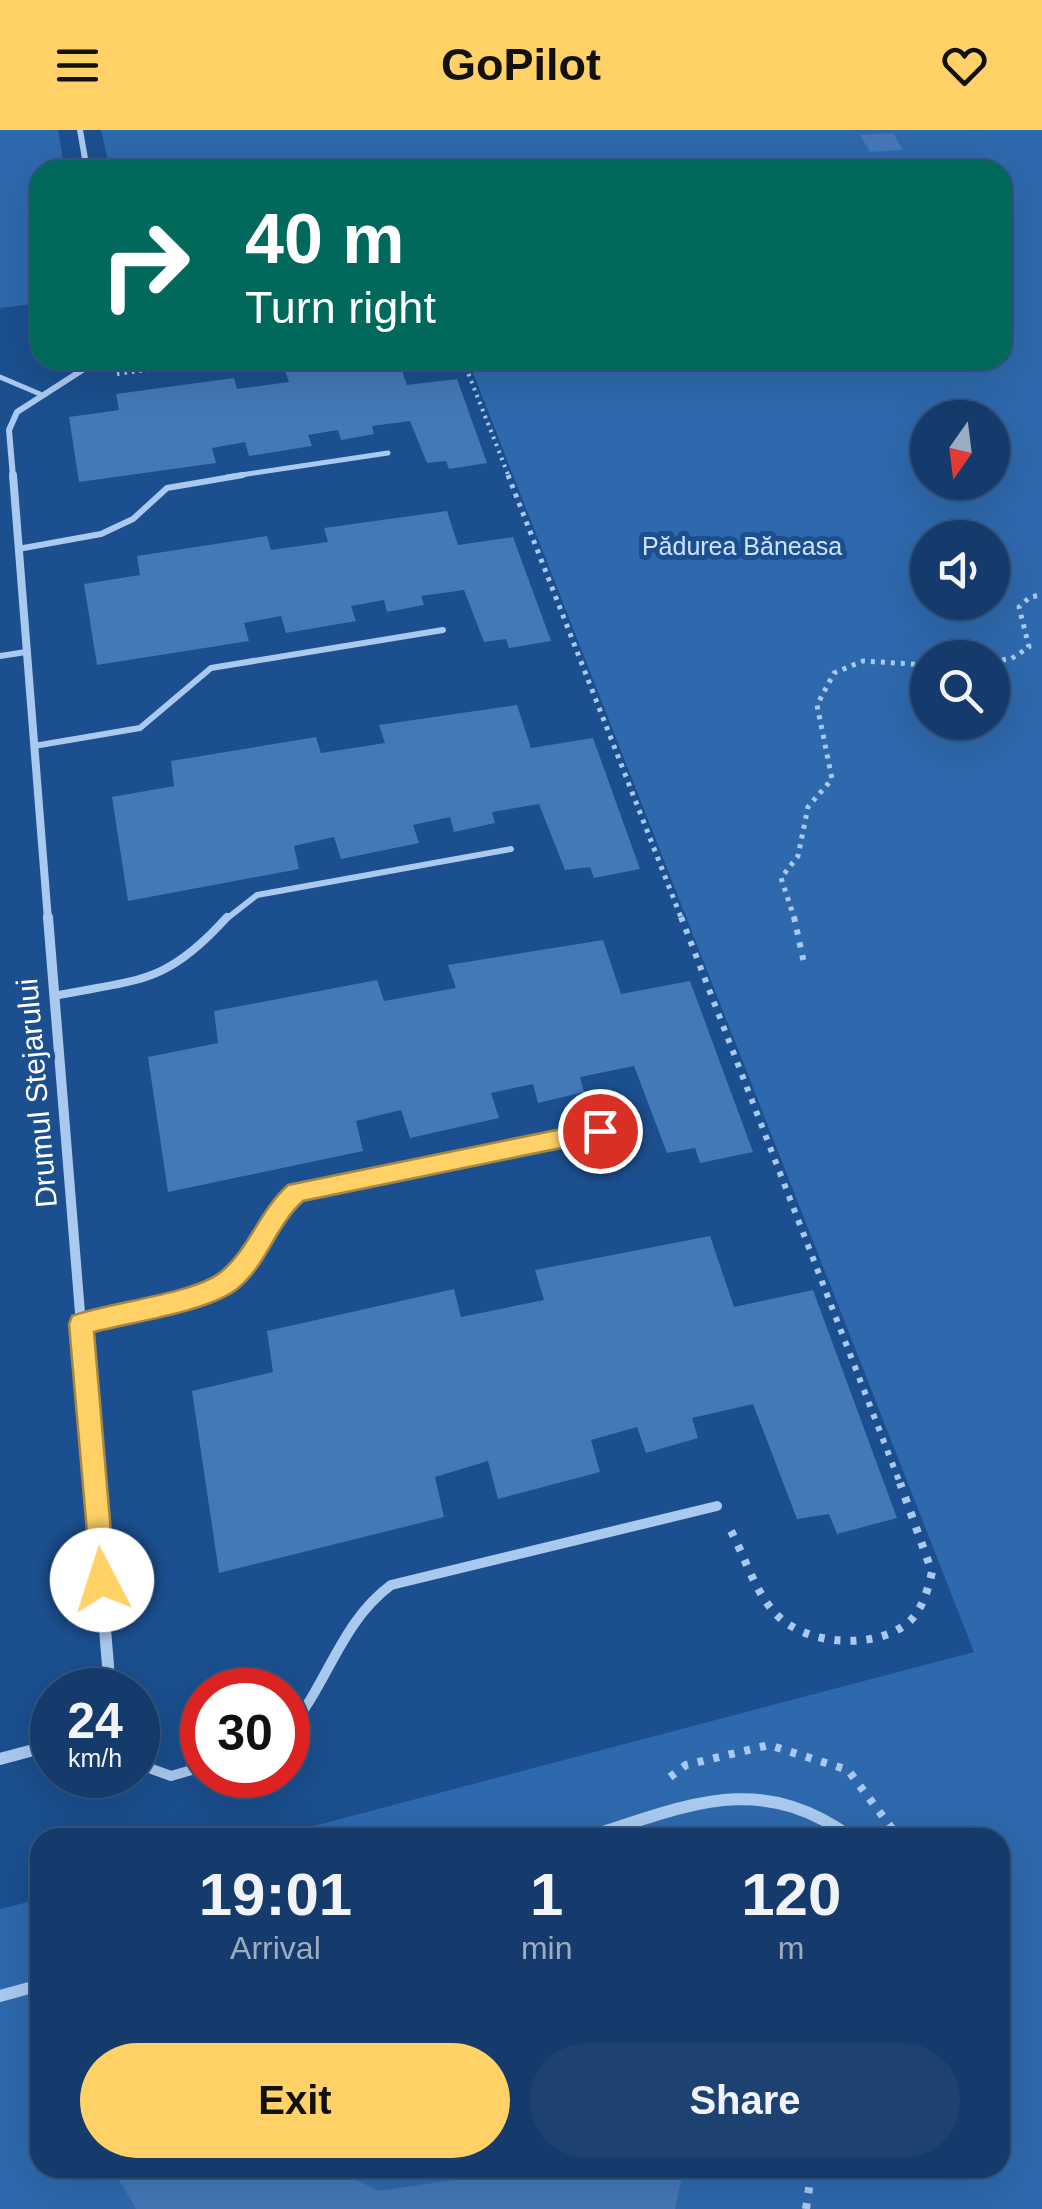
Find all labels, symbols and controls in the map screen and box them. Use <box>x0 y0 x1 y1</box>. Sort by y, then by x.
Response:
icon: menu <box>50 38 105 93</box>
icon: heart <box>937 38 992 93</box>
text: GoPilot <box>441 39 601 90</box>
icon: right <box>80 200 210 330</box>
text: 40 m <box>245 200 405 278</box>
text: Turn right <box>245 282 436 333</box>
north arrow <box>910 400 1010 500</box>
map controls <box>910 400 1010 740</box>
button: sound <box>910 520 1010 620</box>
park label: Pădurea Băneasa <box>642 532 842 560</box>
button: search <box>910 640 1010 740</box>
street label: Drumul Stejarului <box>10 977 63 1209</box>
pin <box>558 1089 643 1174</box>
icon: arrive <box>573 1104 628 1159</box>
position arrow <box>50 1528 154 1632</box>
speed limit sign: 30 <box>180 1668 310 1798</box>
text: 24 <box>67 1693 123 1749</box>
text: km/h <box>68 1744 122 1772</box>
text: 19:01 <box>199 1861 352 1928</box>
text: 1 <box>530 1861 563 1928</box>
text: 120 <box>741 1861 841 1928</box>
text: Arrival <box>230 1930 321 1966</box>
text: min <box>521 1930 572 1966</box>
text: m <box>778 1930 805 1966</box>
button: Exit <box>80 2043 510 2158</box>
button: Share <box>530 2043 960 2158</box>

